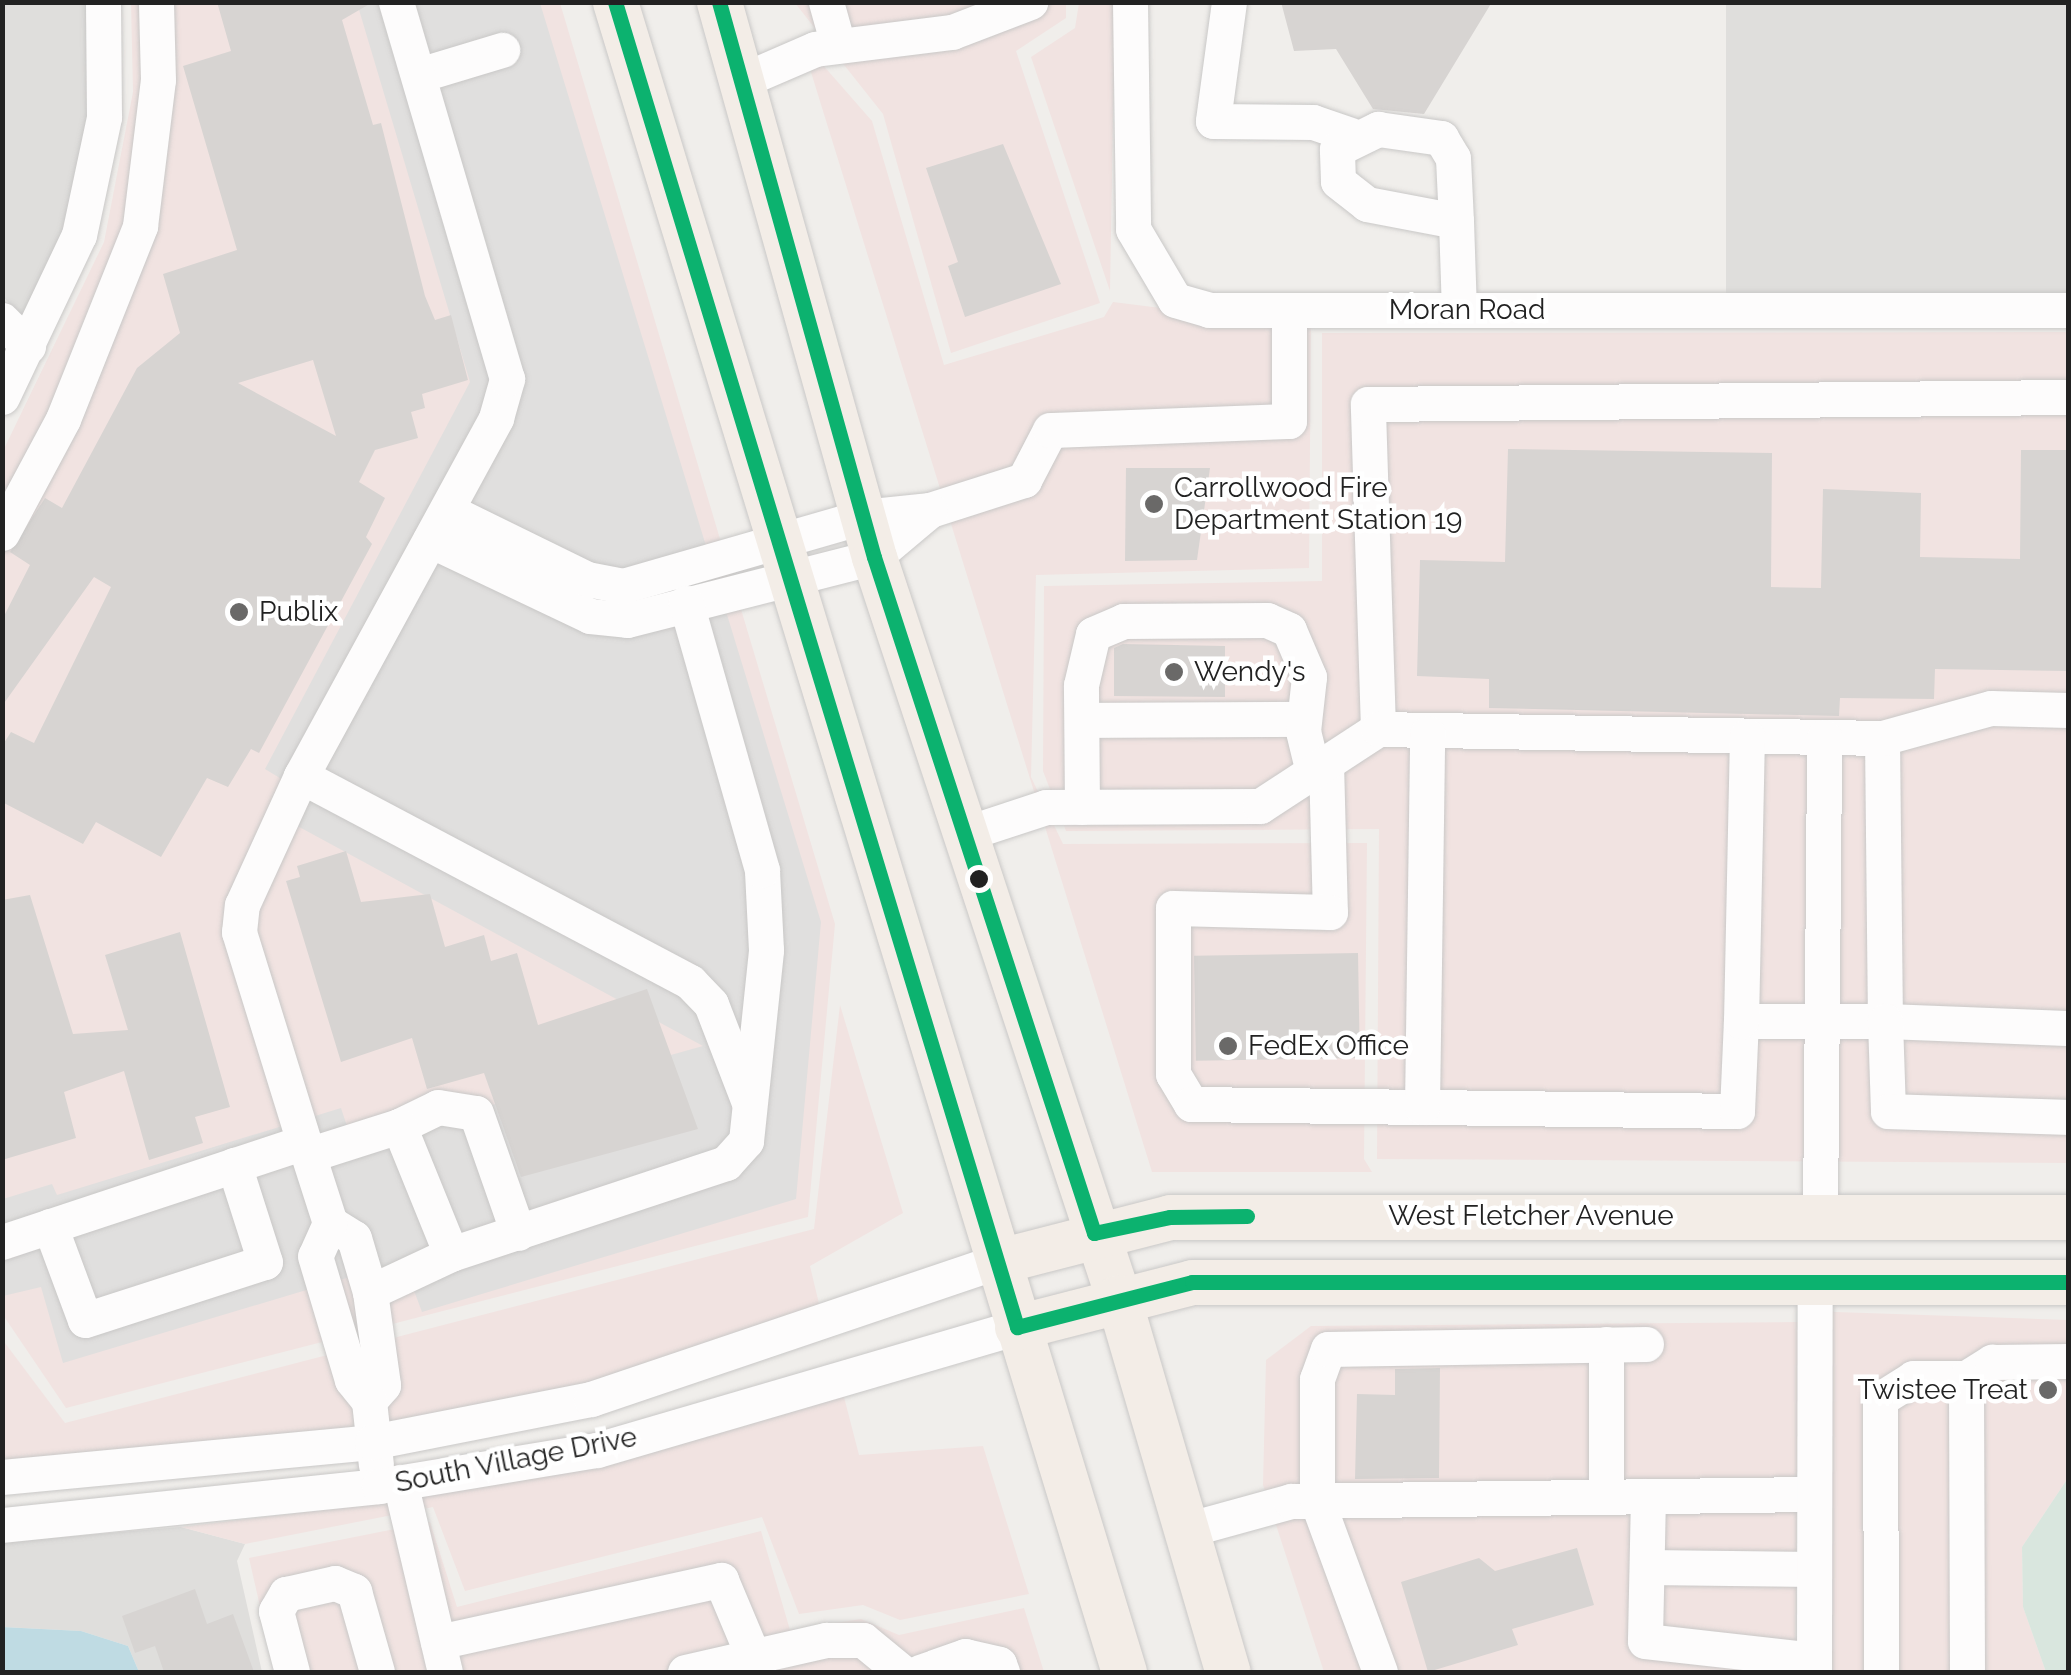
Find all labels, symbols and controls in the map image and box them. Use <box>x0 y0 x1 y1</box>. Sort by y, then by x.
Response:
street label: Moran Road <box>1389 293 1545 327</box>
place label: Carrollwood Fire Department Station 19 <box>1174 471 1462 537</box>
marker: Carrollwood Fire Department Station 19 <box>1143 493 1165 515</box>
place label: Publix <box>259 595 338 629</box>
marker: Publix <box>228 601 250 623</box>
place label: Wendy's <box>1194 655 1306 689</box>
marker: Wendy's <box>1163 661 1185 683</box>
unlabelled marker <box>969 869 989 889</box>
place label: FedEx Office <box>1248 1029 1409 1063</box>
marker: FedEx Office <box>1217 1035 1239 1057</box>
street label: West Fletcher Avenue <box>1388 1199 1674 1233</box>
place label: Twistee Treat <box>1857 1373 2028 1407</box>
marker: Twistee Treat <box>2037 1379 2059 1401</box>
street label: South Village Drive <box>392 1420 640 1500</box>

